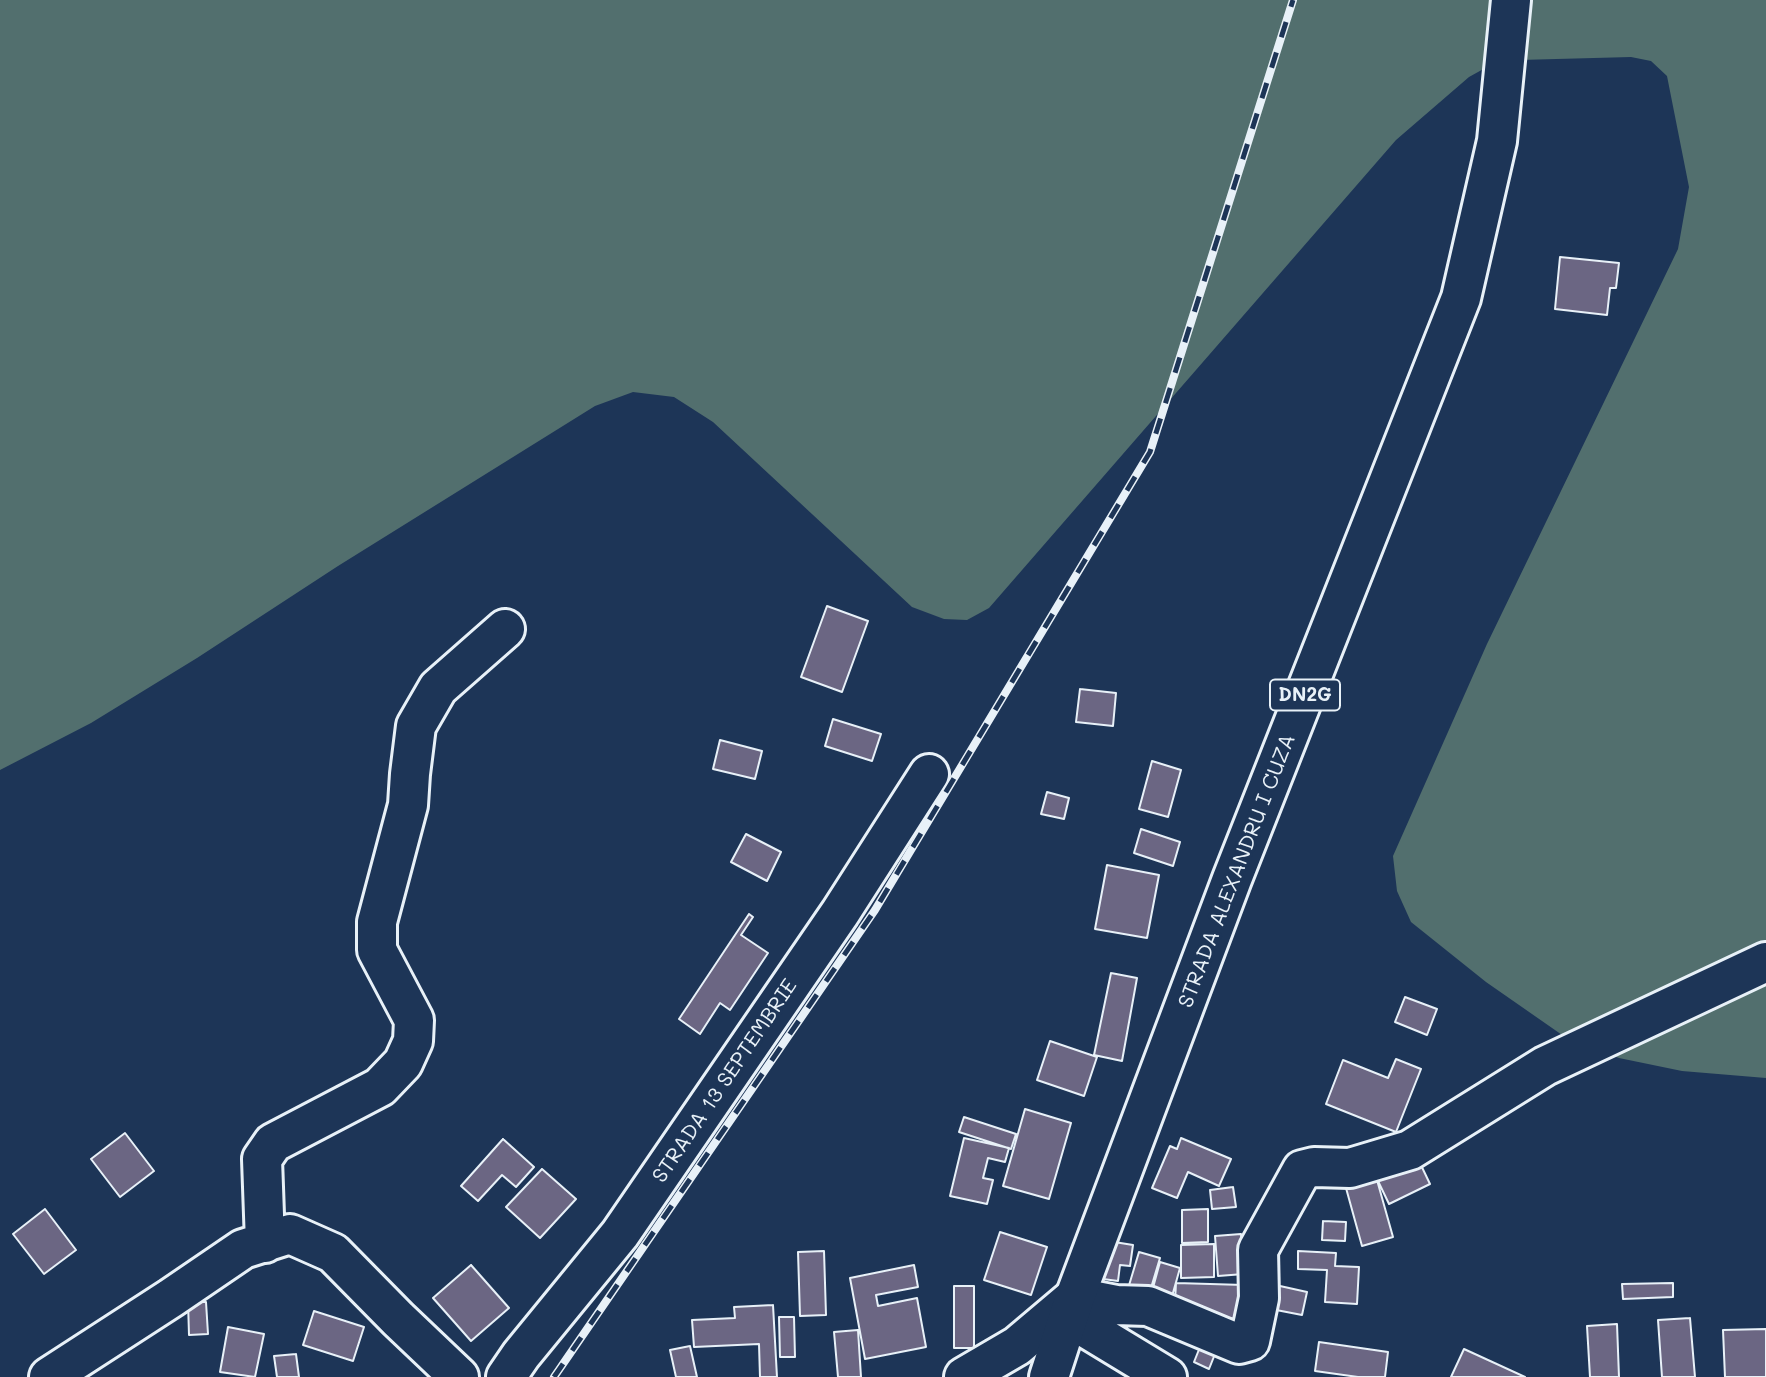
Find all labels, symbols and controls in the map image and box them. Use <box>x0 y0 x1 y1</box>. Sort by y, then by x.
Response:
road number: DN2G <box>1270 680 1340 710</box>
street label: STRADA ALEXANDRU I CUZA <box>1173 731 1301 1011</box>
street label: STRADA 13 SEPTEMBRIE <box>647 974 803 1188</box>

